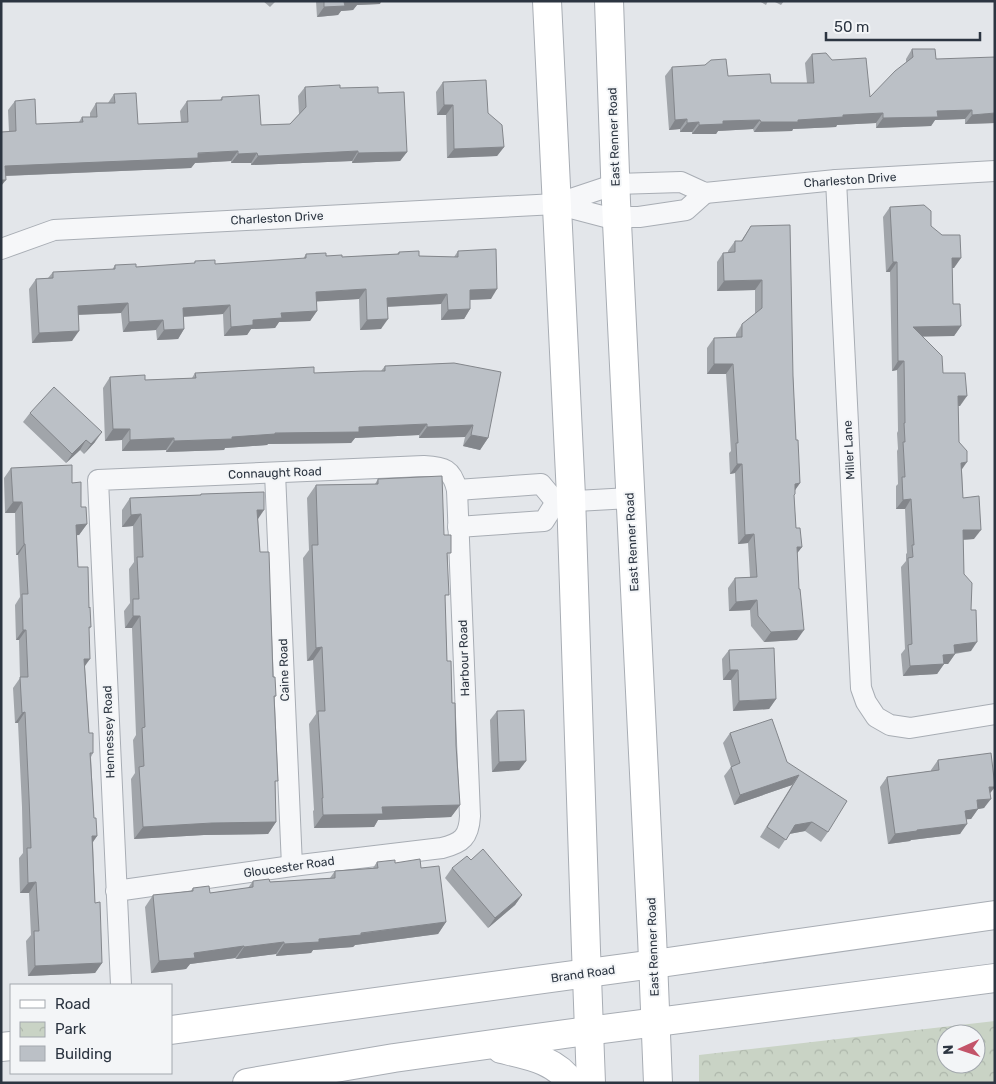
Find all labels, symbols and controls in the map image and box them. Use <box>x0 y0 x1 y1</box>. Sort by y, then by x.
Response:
scale bar <box>826 10 980 42</box>
text: 50 m <box>834 18 869 36</box>
street label: East Renner Road <box>605 87 623 187</box>
street label: Charleston Drive <box>803 170 897 190</box>
street label: Charleston Drive <box>230 209 324 227</box>
street label: Miller Lane <box>840 420 858 480</box>
street label: Connaught Road <box>228 464 322 482</box>
street label: East Renner Road <box>622 492 642 592</box>
street label: Harbour Road <box>456 619 472 697</box>
street label: Caine Road <box>276 638 292 702</box>
street label: Hennessey Road <box>100 685 118 779</box>
street label: Gloucester Road <box>243 854 335 880</box>
street label: East Renner Road <box>644 897 662 997</box>
street label: Brand Road <box>550 963 616 985</box>
legend <box>10 984 172 1074</box>
text: Road <box>55 995 91 1013</box>
text: Park <box>55 1020 86 1038</box>
north arrow <box>936 1024 986 1074</box>
text: N <box>940 1044 957 1055</box>
text: Building <box>55 1045 112 1063</box>

